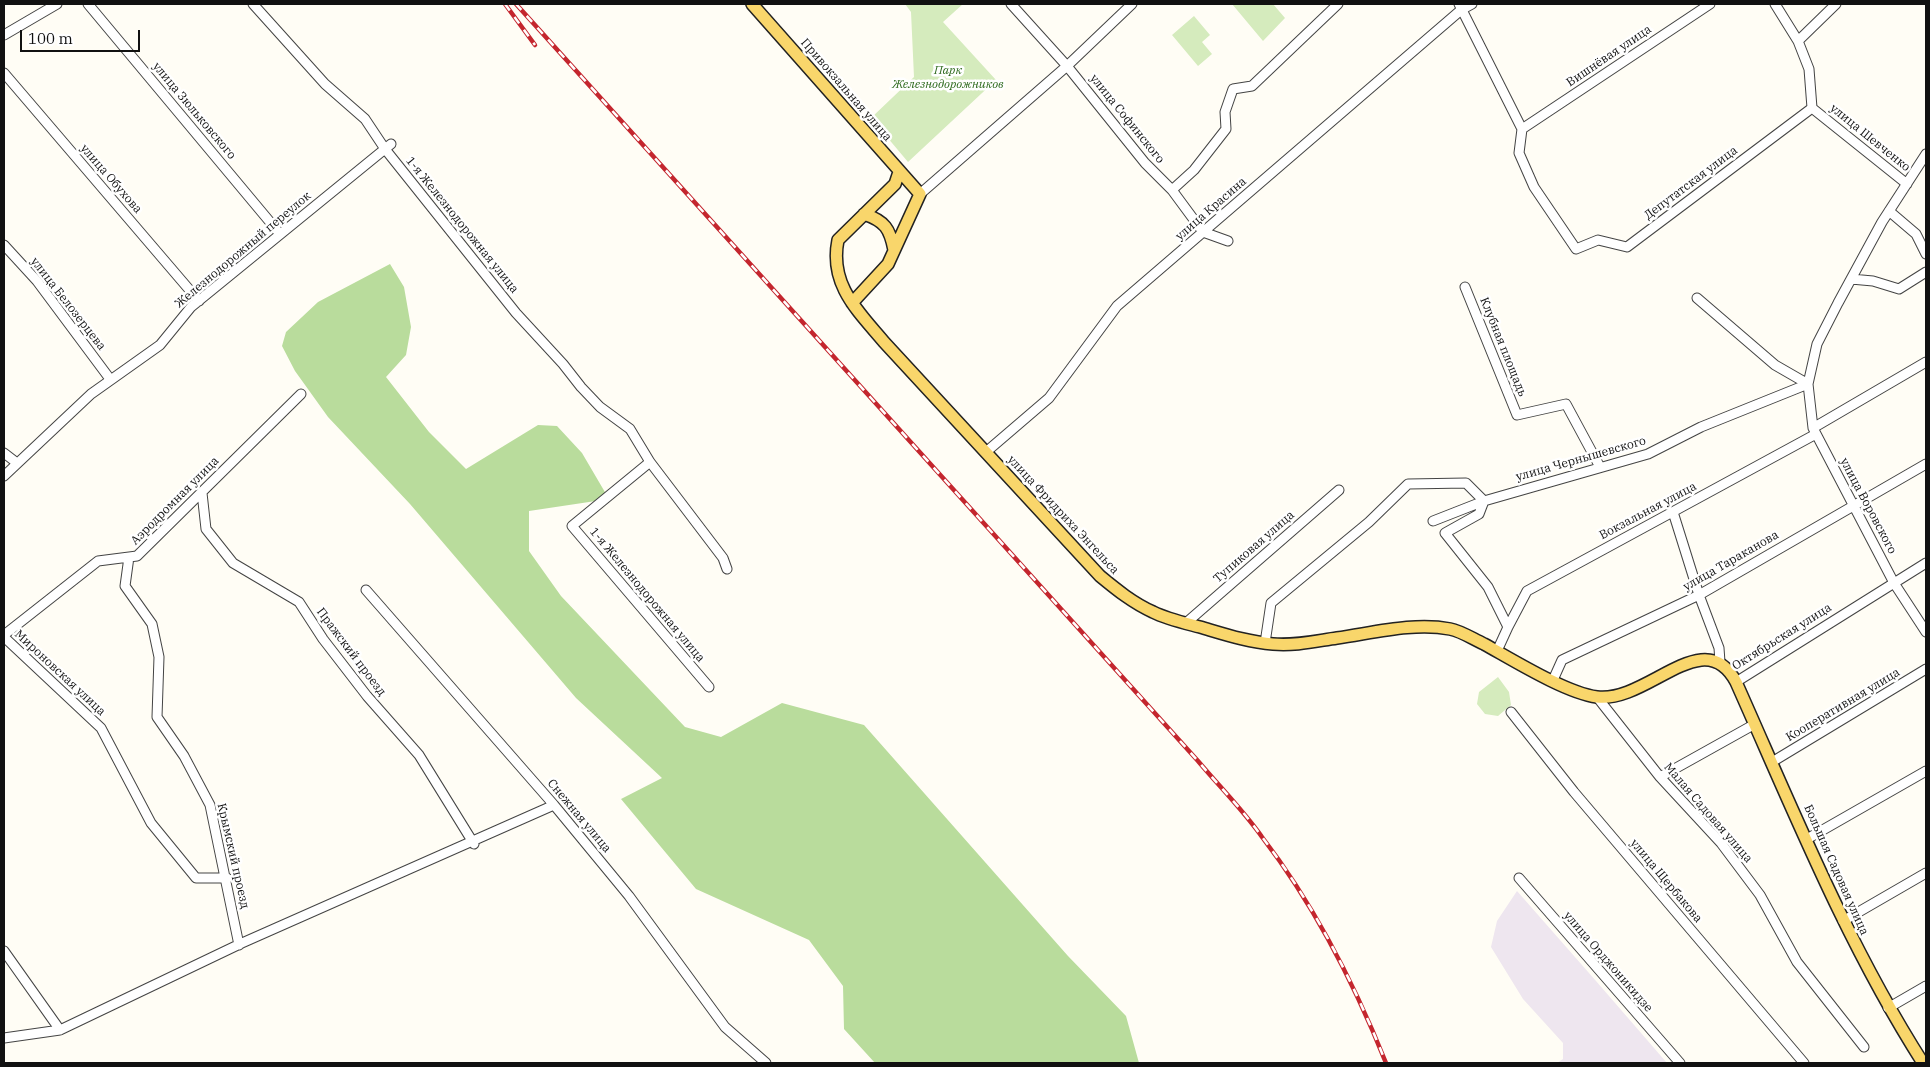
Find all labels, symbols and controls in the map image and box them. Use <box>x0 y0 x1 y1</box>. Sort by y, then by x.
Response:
scale bar <box>22 20 142 52</box>
street label: Вишнёвая улица <box>1564 22 1654 90</box>
text: 100 m <box>28 29 73 48</box>
street label: Привокзальная улица <box>797 36 895 144</box>
street label: улица Зюльковского <box>149 60 239 162</box>
park label: Парк Железнодорожников <box>892 64 1004 92</box>
street label: улица Софинского <box>1087 72 1167 166</box>
street label: улица Шевченко <box>1827 101 1913 175</box>
street label: улица Обухова <box>77 142 145 216</box>
street label: Депутатская улица <box>1642 143 1740 223</box>
street label: 1-я Железнодорожная улица <box>403 154 521 296</box>
street label: улица Красина <box>1173 174 1249 244</box>
street label: Железнодорожный переулок <box>172 189 314 311</box>
street label: улица Белозерцева <box>27 255 109 353</box>
street label: Клубная площадь <box>1476 295 1530 399</box>
street label: улица Чернышевского <box>1514 434 1648 484</box>
street label: улица Фридриха Энгельса <box>1004 453 1122 577</box>
street label: Аэродромная улица <box>128 454 222 548</box>
street label: улица Воровского <box>1837 456 1899 556</box>
street label: Вокзальная улица <box>1597 479 1699 543</box>
street label: Тупиковая улица <box>1211 508 1297 586</box>
street label: 1-я Железнодорожная улица <box>586 525 708 665</box>
street label: улица Тараканова <box>1681 528 1781 594</box>
street label: Октябрьская улица <box>1730 601 1834 673</box>
street label: Пражский проезд <box>313 605 389 699</box>
street label: Мироновская улица <box>12 627 108 719</box>
street label: Кооперативная улица <box>1783 665 1903 745</box>
street label: Малая Садовая улица <box>1661 760 1755 866</box>
street label: Снежная улица <box>544 776 614 856</box>
street label: Крымский проезд <box>214 802 252 910</box>
street label: Большая Садовая улица <box>1801 802 1871 938</box>
street label: улица Щербакова <box>1627 836 1705 926</box>
street label: улица Орджоникидзе <box>1560 909 1656 1015</box>

